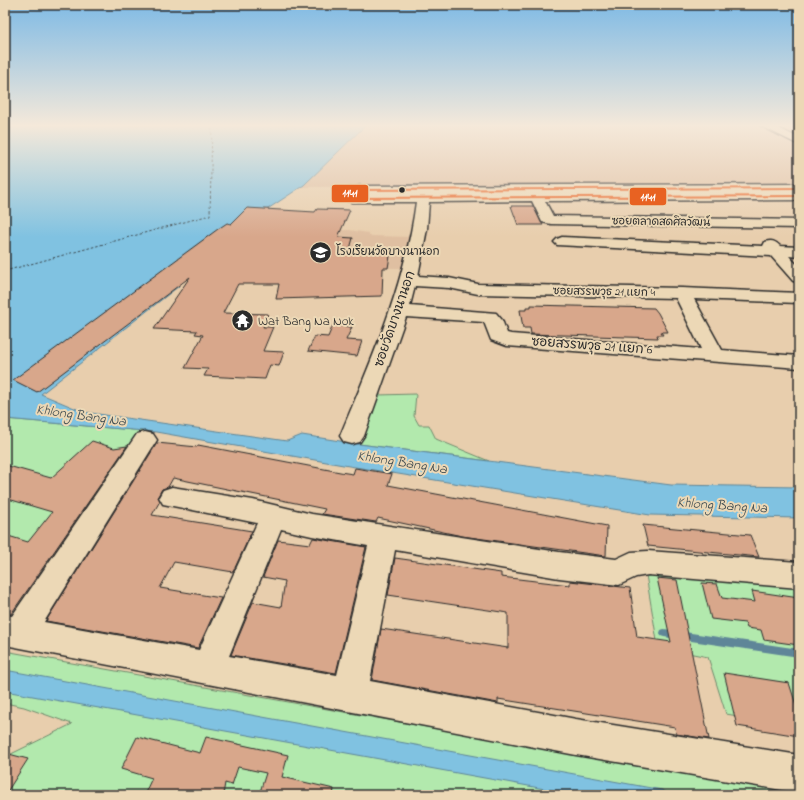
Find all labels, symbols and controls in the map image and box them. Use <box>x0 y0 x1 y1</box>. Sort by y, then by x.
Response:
line badge: 1141 <box>331 184 369 203</box>
unlabelled marker <box>397 185 407 195</box>
text: 1141 <box>342 186 358 202</box>
line badge: 1141 <box>629 187 667 206</box>
text: 1141 <box>640 190 656 206</box>
street label: ซอยตลาดสดศิลวัฒน์ <box>612 212 711 231</box>
school or university icon: โรงเรียนวัดบางนานอก <box>308 239 334 265</box>
place label: โรงเรียนวัดบางนานอก <box>336 243 440 260</box>
street label: ซอยวัดบางนานอก <box>370 268 420 370</box>
street label: ซอยสรรพวุธ 21 แยก 4 <box>553 283 656 301</box>
temple icon: Wat Bang Na Nok <box>230 308 256 334</box>
place label: Wat Bang Na Nok <box>258 312 354 332</box>
street label: ซอยสรรพวุธ 21 แยก 6 <box>531 332 653 360</box>
water label: Khlong Bang Na <box>35 399 128 433</box>
water label: Khlong Bang Na <box>356 446 449 481</box>
water label: Khlong Bang Na <box>676 492 768 520</box>

